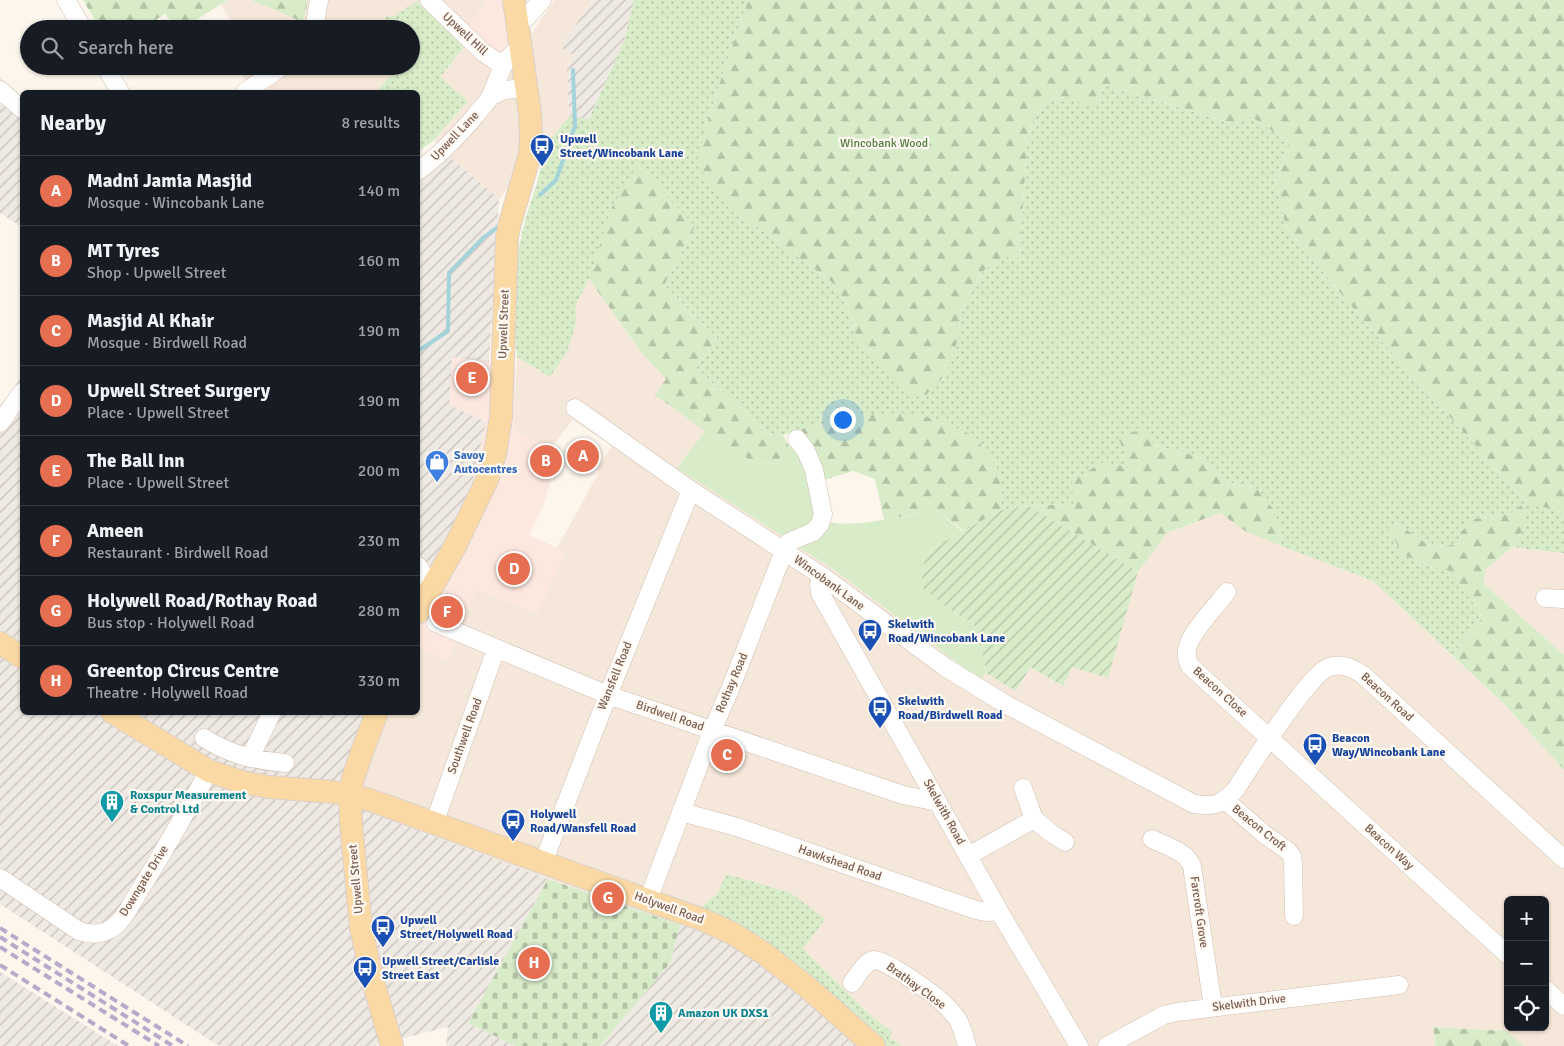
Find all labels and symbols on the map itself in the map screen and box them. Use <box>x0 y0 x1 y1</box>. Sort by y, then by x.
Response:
street label: Upwell Hill <box>439 9 491 59</box>
street label: Upwell Lane <box>428 108 482 164</box>
place label: Upwell Street/Wincobank Lane <box>560 132 683 161</box>
bus stop icon: Upwell Street/Wincobank Lane <box>529 133 555 167</box>
park label: Wincobank Wood <box>840 136 928 151</box>
street label: Upwell Street <box>495 289 513 359</box>
pin: E <box>456 359 488 397</box>
your location <box>830 407 856 433</box>
pin: A <box>567 437 599 475</box>
pin: B <box>530 442 562 480</box>
place label: Savoy Autocentres <box>454 448 518 477</box>
shop icon: Savoy Autocentres <box>424 449 450 483</box>
pin: D <box>498 550 530 588</box>
street label: Wincobank Lane <box>791 552 867 614</box>
pin: F <box>431 593 463 631</box>
place label: Skelwith Road/Wincobank Lane <box>888 617 1005 646</box>
bus stop icon: Skelwith Road/Wincobank Lane <box>857 618 883 652</box>
street label: Wansfell Road <box>594 639 636 713</box>
street label: Rothay Road <box>713 651 751 715</box>
street label: Beacon Close <box>1190 664 1250 720</box>
street label: Beacon Road <box>1357 669 1417 725</box>
place label: Skelwith Road/Birdwell Road <box>898 694 1003 723</box>
bus stop icon: Skelwith Road/Birdwell Road <box>867 695 893 729</box>
street label: Southwell Road <box>444 696 486 776</box>
street label: Birdwell Road <box>634 697 706 735</box>
place label: Beacon Way/Wincobank Lane <box>1332 731 1445 760</box>
bus stop icon: Beacon Way/Wincobank Lane <box>1302 732 1328 766</box>
pin: C <box>711 736 743 774</box>
street label: Skelwith Road <box>920 776 968 848</box>
place label: Roxspur Measurement & Control Ltd <box>130 788 247 817</box>
building icon: Roxspur Measurement & Control Ltd <box>99 789 125 823</box>
street label: Beacon Croft <box>1229 801 1289 855</box>
place label: Holywell Road/Wansfell Road <box>530 807 637 836</box>
bus stop icon: Holywell Road/Wansfell Road <box>500 808 526 842</box>
street label: Beacon Way <box>1361 821 1417 873</box>
street label: Hawkshead Road <box>796 842 884 884</box>
street label: Downgate Drive <box>116 843 172 919</box>
street label: Upwell Street <box>345 844 367 914</box>
street label: Farcroft Grove <box>1187 875 1211 949</box>
pin: G <box>592 879 624 917</box>
street label: Holywell Road <box>632 888 706 928</box>
place label: Upwell Street/Holywell Road <box>400 913 513 942</box>
bus stop icon: Upwell Street/Holywell Road <box>370 914 396 948</box>
pin: H <box>518 944 550 982</box>
place label: Upwell Street/Carlisle Street East <box>382 954 499 983</box>
bus stop icon: Upwell Street/Carlisle Street East <box>352 955 378 989</box>
street label: Brathay Close <box>883 959 949 1013</box>
street label: Skelwith Drive <box>1211 991 1287 1015</box>
building icon: Amazon UK DXS1 <box>648 1000 674 1034</box>
place label: Amazon UK DXS1 <box>678 1006 769 1021</box>

